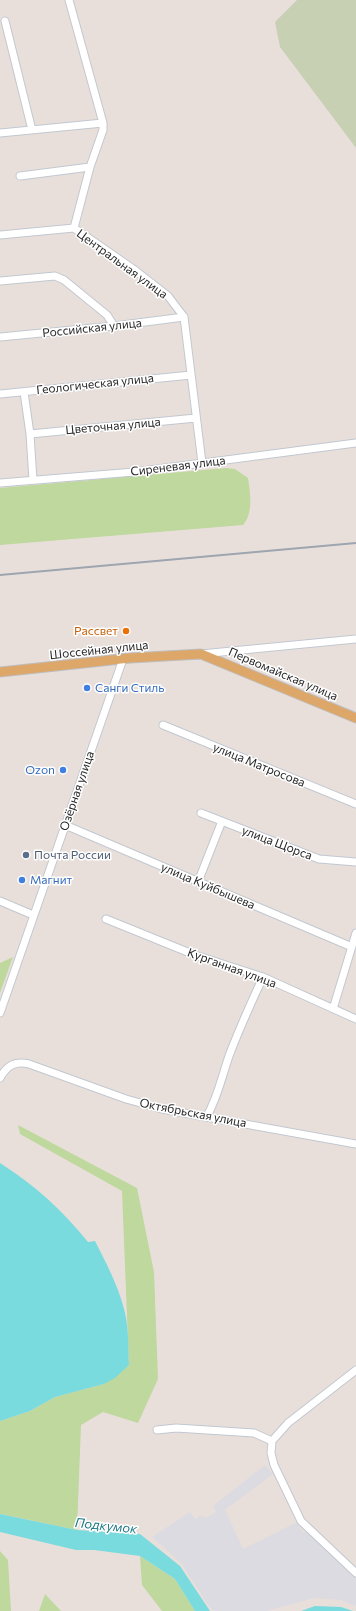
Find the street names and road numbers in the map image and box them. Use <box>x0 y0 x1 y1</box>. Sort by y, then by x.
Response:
street label: Центральная улица <box>74 226 170 302</box>
street label: Российская улица <box>41 316 143 340</box>
street label: Геологическая улица <box>35 371 155 397</box>
street label: Цветочная улица <box>65 415 161 437</box>
street label: Сиреневая улица <box>130 453 226 479</box>
street label: Шоссейная улица <box>49 638 149 662</box>
street label: Первомайская улица <box>226 644 340 704</box>
street label: улица Матросова <box>211 740 307 790</box>
street label: Озёрная улица <box>57 749 97 833</box>
street label: улица Щорса <box>240 823 314 863</box>
street label: улица Куйбышева <box>159 860 257 912</box>
street label: Курганная улица <box>186 945 278 991</box>
street label: Октябрьская улица <box>138 1096 248 1130</box>

